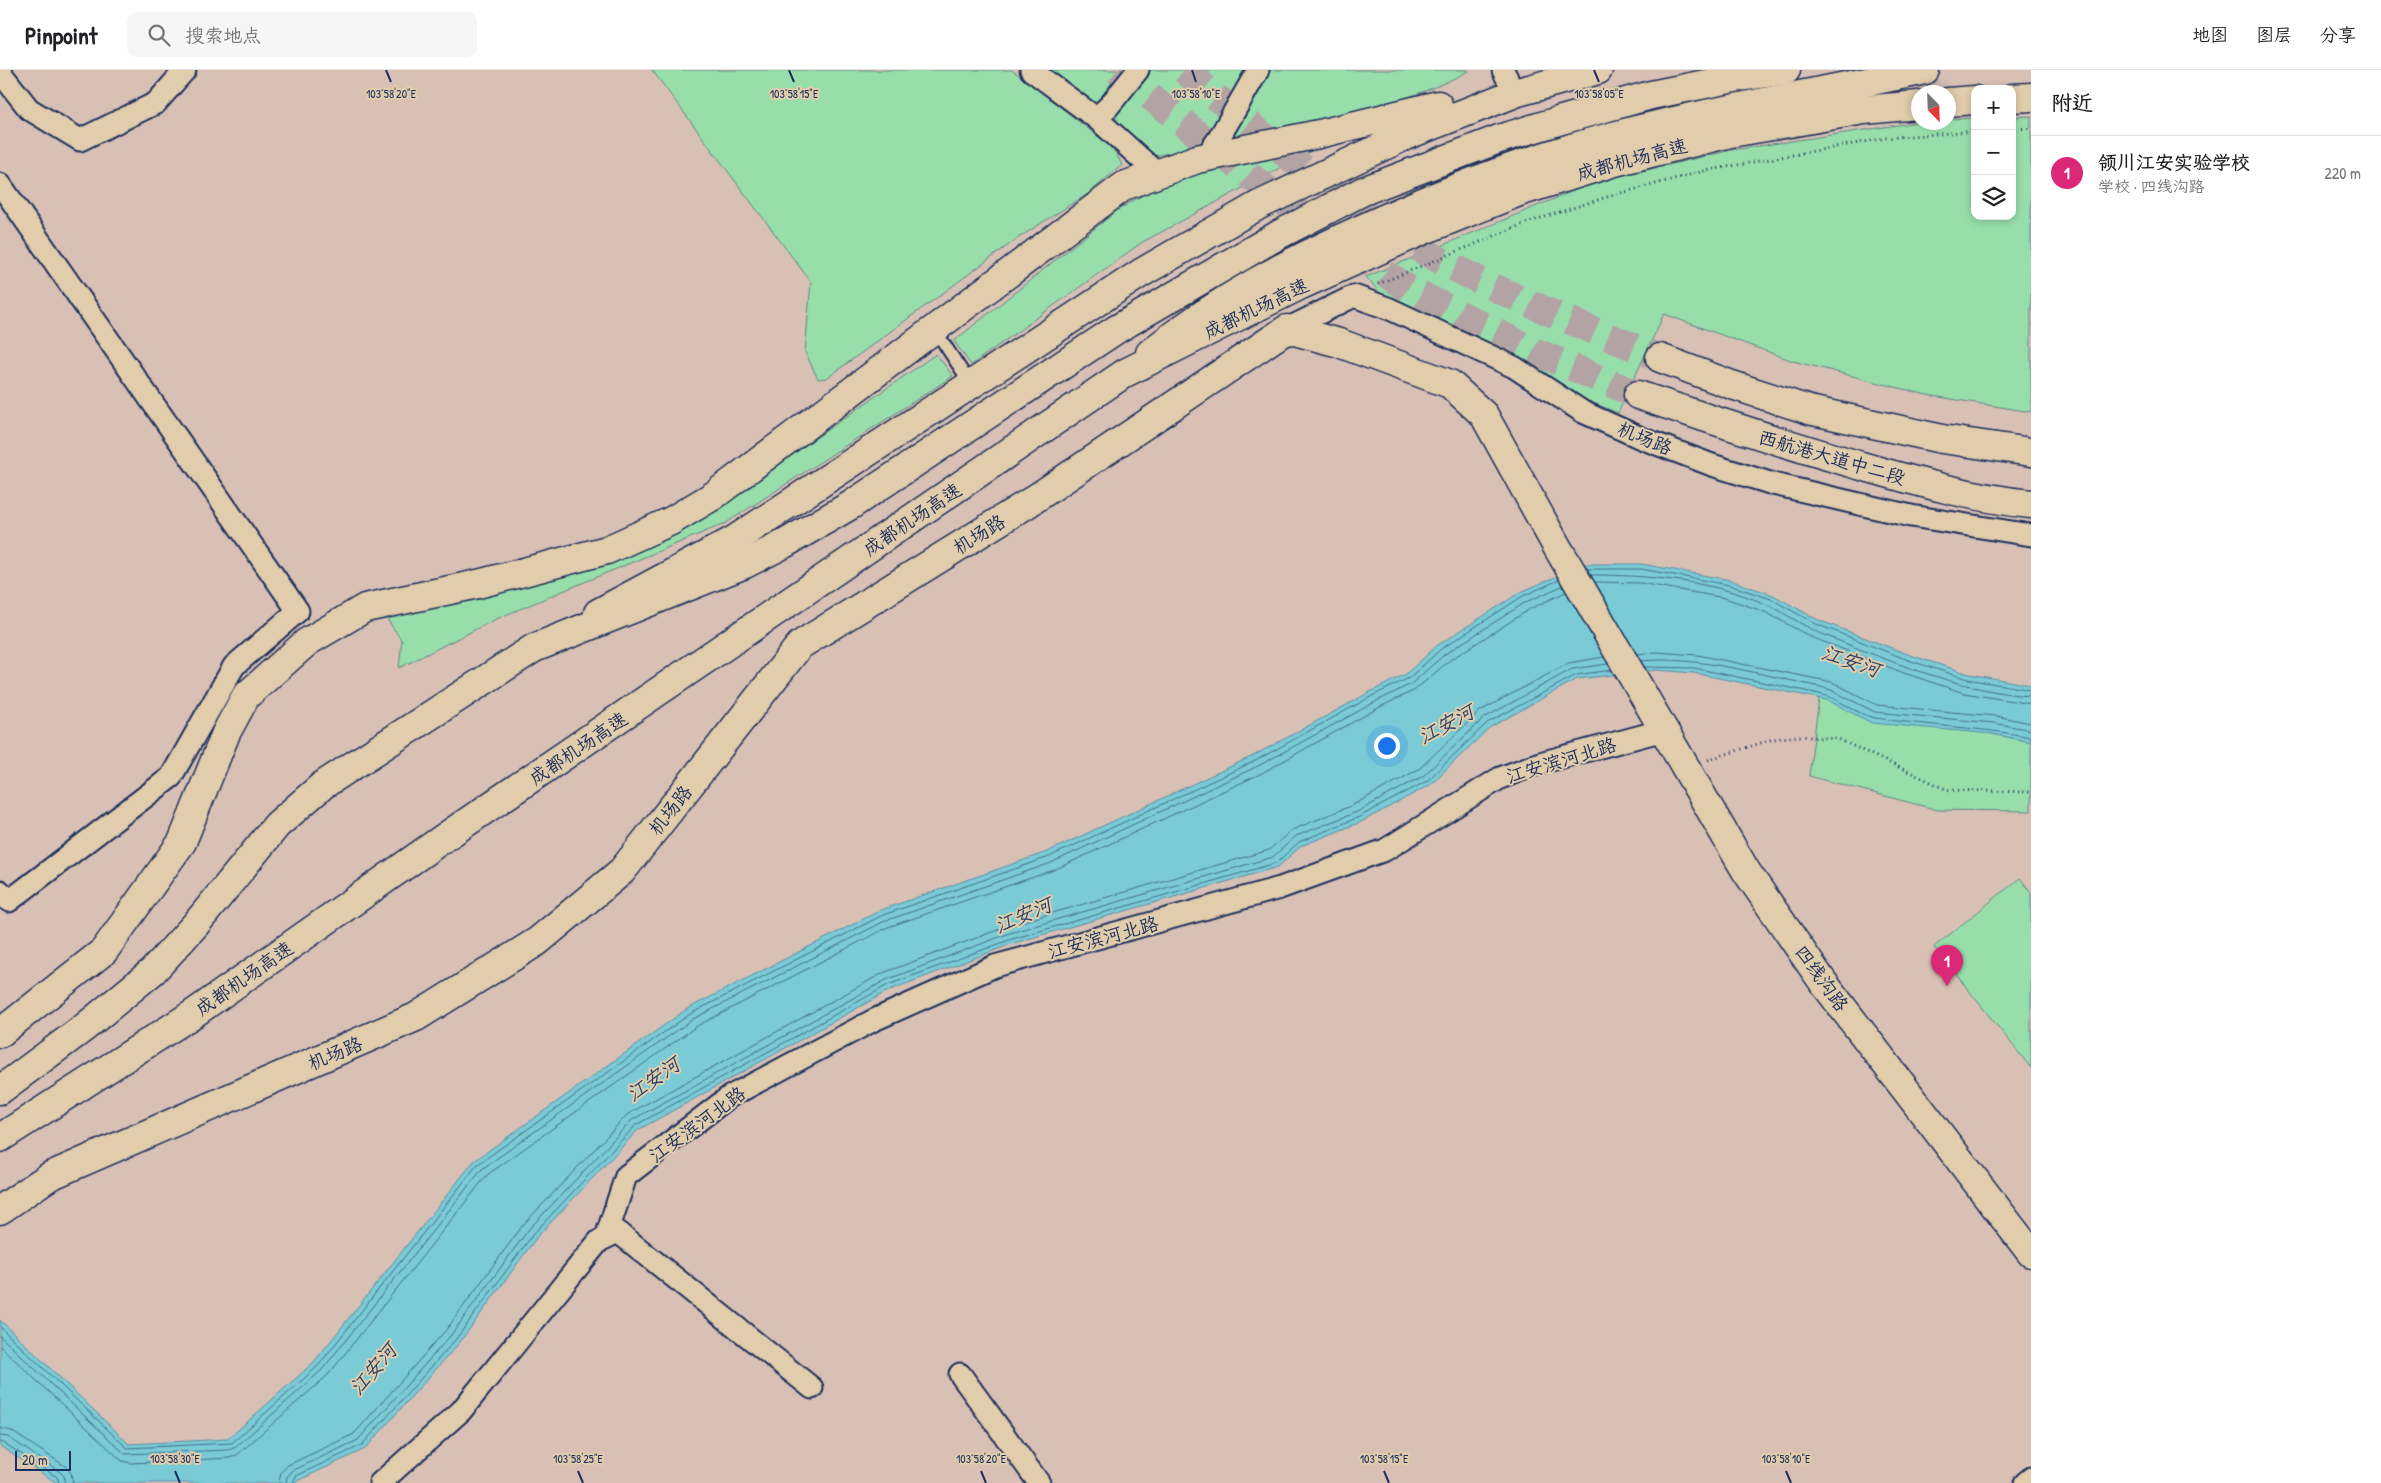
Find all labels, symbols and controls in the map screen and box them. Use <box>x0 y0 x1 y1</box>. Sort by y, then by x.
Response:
search box <box>127 12 477 57</box>
text: Pinpoint <box>25 19 97 51</box>
icon: search <box>145 21 173 49</box>
text: 搜索地点 <box>185 22 261 48</box>
text: 地图 <box>2192 22 2228 47</box>
text: 图层 <box>2256 22 2292 47</box>
text: 分享 <box>2320 22 2356 47</box>
text: 103°58'20"E <box>366 85 417 102</box>
text: 103°58'15"E <box>770 85 819 102</box>
text: 103°58'10"E <box>1172 85 1221 102</box>
text: 103°58'05"E <box>1574 85 1624 102</box>
north arrow <box>1911 85 1956 130</box>
map controls <box>1971 85 2016 220</box>
button: + <box>1971 85 2016 130</box>
text: 附近 <box>2051 88 2093 117</box>
button: − <box>1971 130 2016 175</box>
street label: 成都机场高速 <box>1574 132 1690 186</box>
text: 领川江安实验学校 <box>2098 149 2250 175</box>
text: 1 <box>2064 162 2070 184</box>
text: 220 m <box>2324 162 2361 184</box>
button: layers <box>1971 175 2016 220</box>
text: 学校 · 四线沟路 <box>2098 175 2205 197</box>
street label: 成都机场高速 <box>1199 271 1313 345</box>
street label: 机场路 <box>1614 415 1676 461</box>
street label: 西航港大道中二段 <box>1755 424 1909 490</box>
street label: 成都机场高速 <box>857 476 967 562</box>
street label: 机场路 <box>948 508 1010 560</box>
water label: 江安河 <box>1818 638 1887 684</box>
water label: 江安河 <box>1413 696 1481 750</box>
street label: 成都机场高速 <box>523 705 633 791</box>
street label: 江安滨河北路 <box>1503 731 1619 789</box>
your location <box>1374 733 1400 759</box>
street label: 机场路 <box>642 780 698 840</box>
water label: 江安河 <box>990 889 1058 939</box>
street label: 江安滨河北路 <box>1045 910 1161 964</box>
street label: 成都机场高速 <box>190 935 298 1021</box>
street label: 四线沟路 <box>1789 940 1855 1016</box>
pin: 1 <box>1931 945 1963 986</box>
street label: 机场路 <box>304 1030 366 1076</box>
water label: 江安河 <box>620 1049 687 1107</box>
street label: 江安滨河北路 <box>643 1080 751 1168</box>
water label: 江安河 <box>343 1335 404 1400</box>
scale bar <box>15 1448 71 1471</box>
text: 20 m <box>22 1450 48 1469</box>
text: 103°58'30"E <box>150 1450 201 1467</box>
text: 103°58'25"E <box>553 1450 604 1467</box>
text: 103°58'20"E <box>956 1450 1007 1467</box>
text: 103°58'15"E <box>1360 1450 1409 1467</box>
text: 103°58'10"E <box>1762 1450 1811 1467</box>

